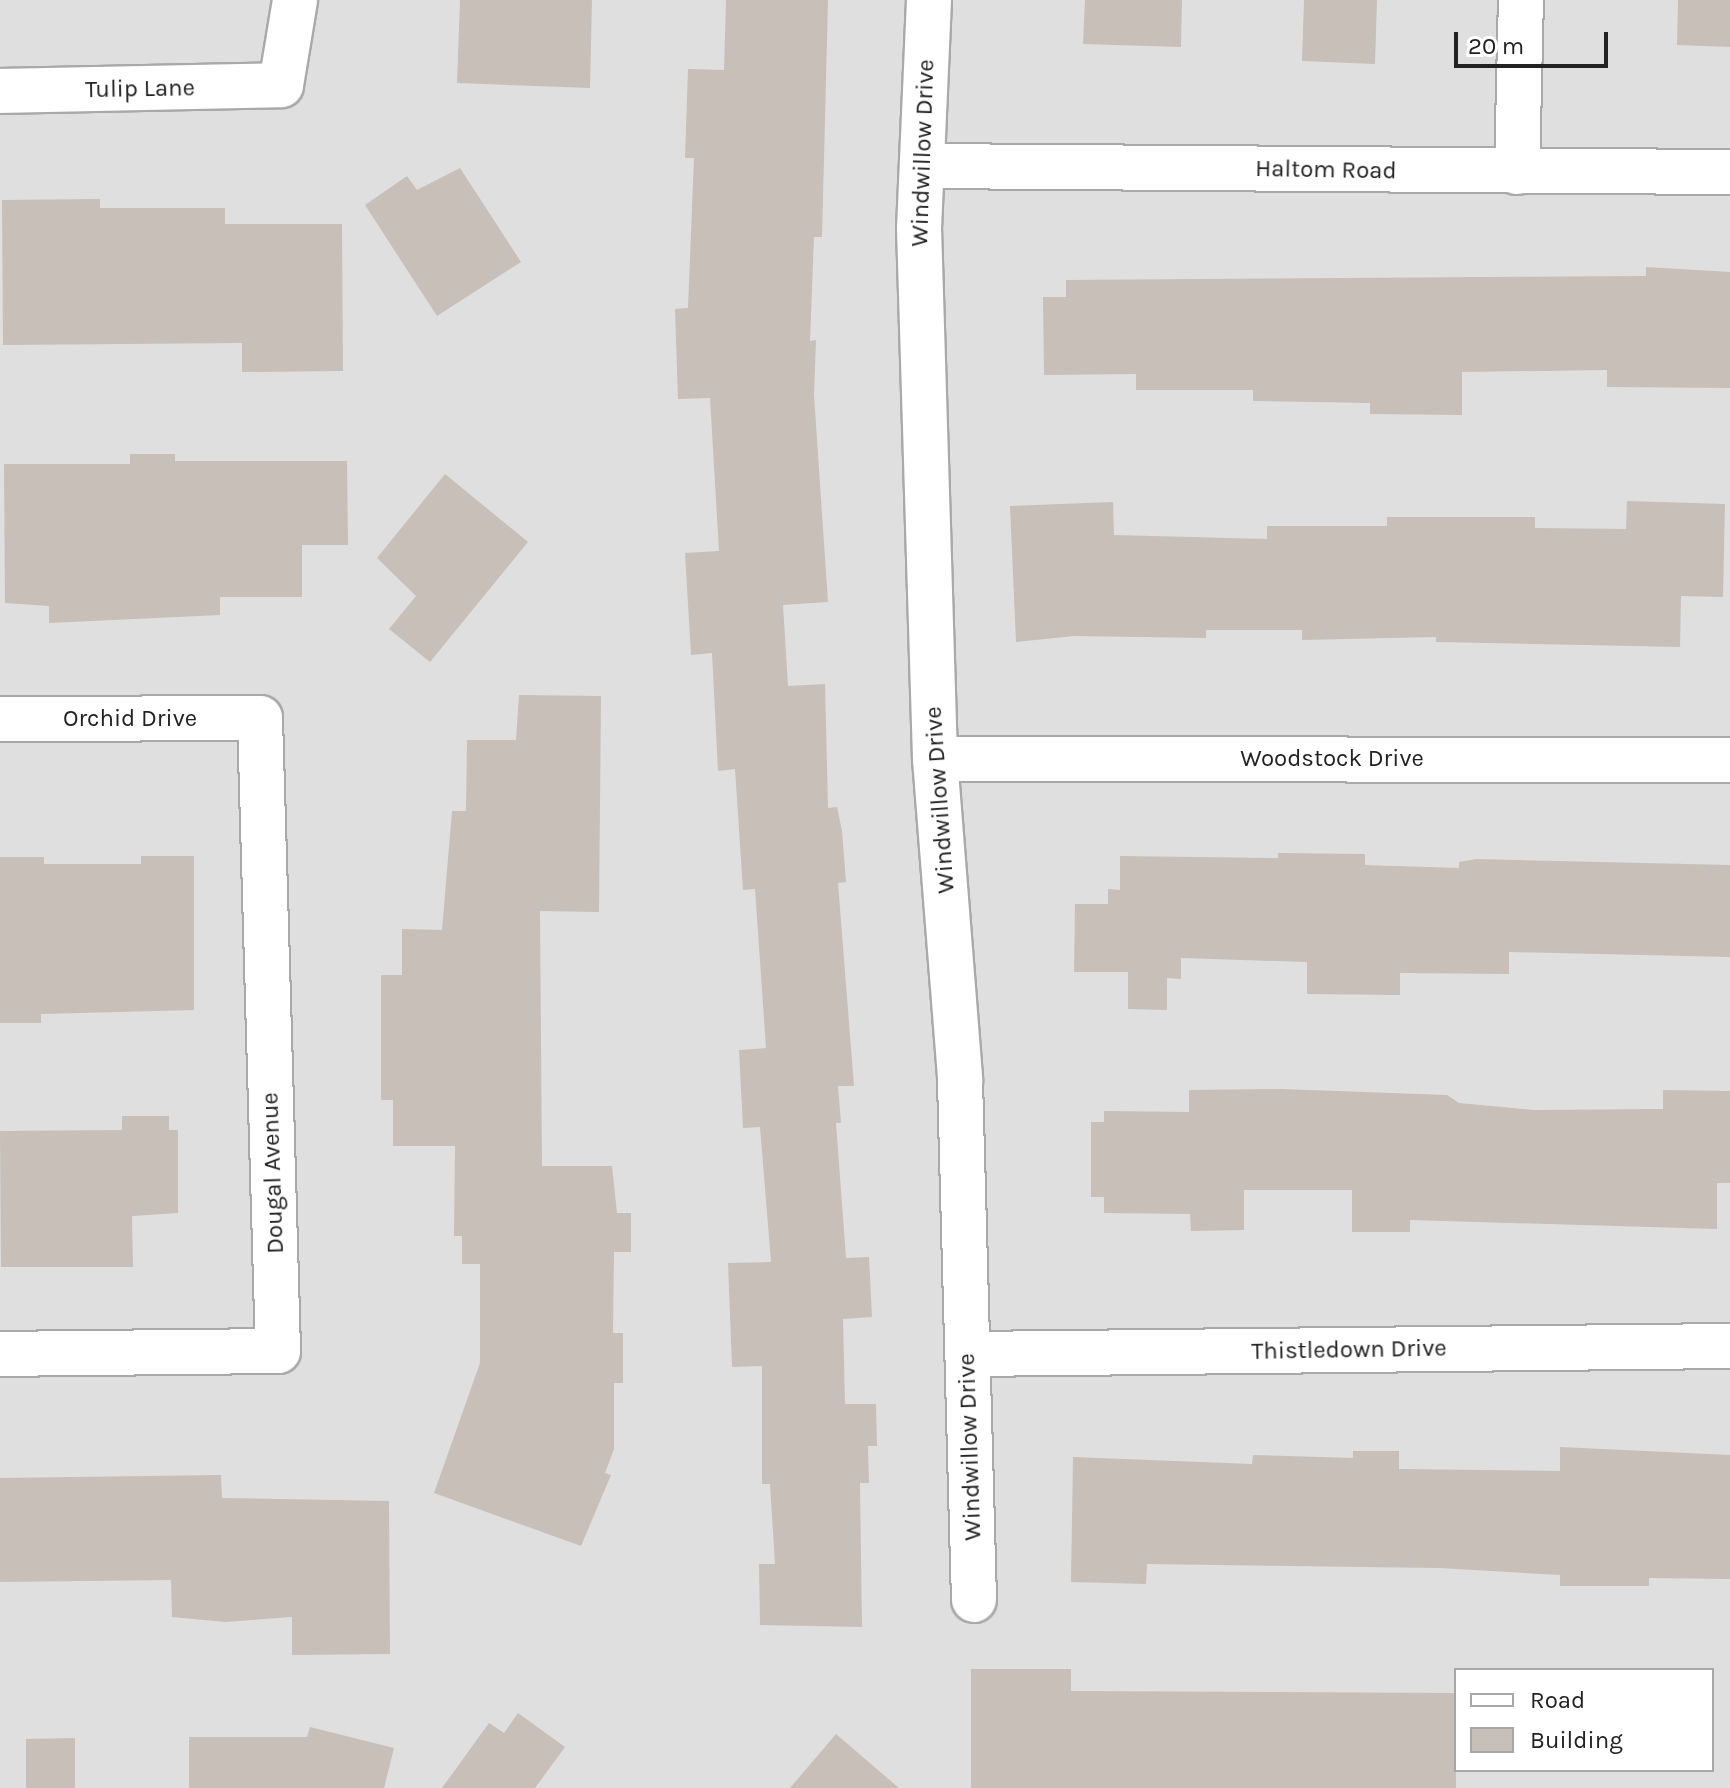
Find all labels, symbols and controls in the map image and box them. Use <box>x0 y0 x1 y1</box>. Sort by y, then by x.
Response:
scale bar <box>1458 16 1612 66</box>
text: 20 m <box>1468 32 1524 60</box>
street label: Windwillow Drive <box>905 59 941 247</box>
street label: Tulip Lane <box>85 74 195 104</box>
street label: Haltom Road <box>1255 154 1397 186</box>
street label: Orchid Drive <box>63 705 197 733</box>
street label: Windwillow Drive <box>919 705 961 895</box>
street label: Woodstock Drive <box>1240 745 1424 773</box>
street label: Dougal Avenue <box>256 1092 290 1254</box>
street label: Thistledown Drive <box>1251 1334 1447 1366</box>
street label: Windwillow Drive <box>952 1353 988 1541</box>
legend <box>1454 1668 1714 1772</box>
text: Road <box>1530 1686 1585 1714</box>
text: Building <box>1530 1726 1623 1754</box>

